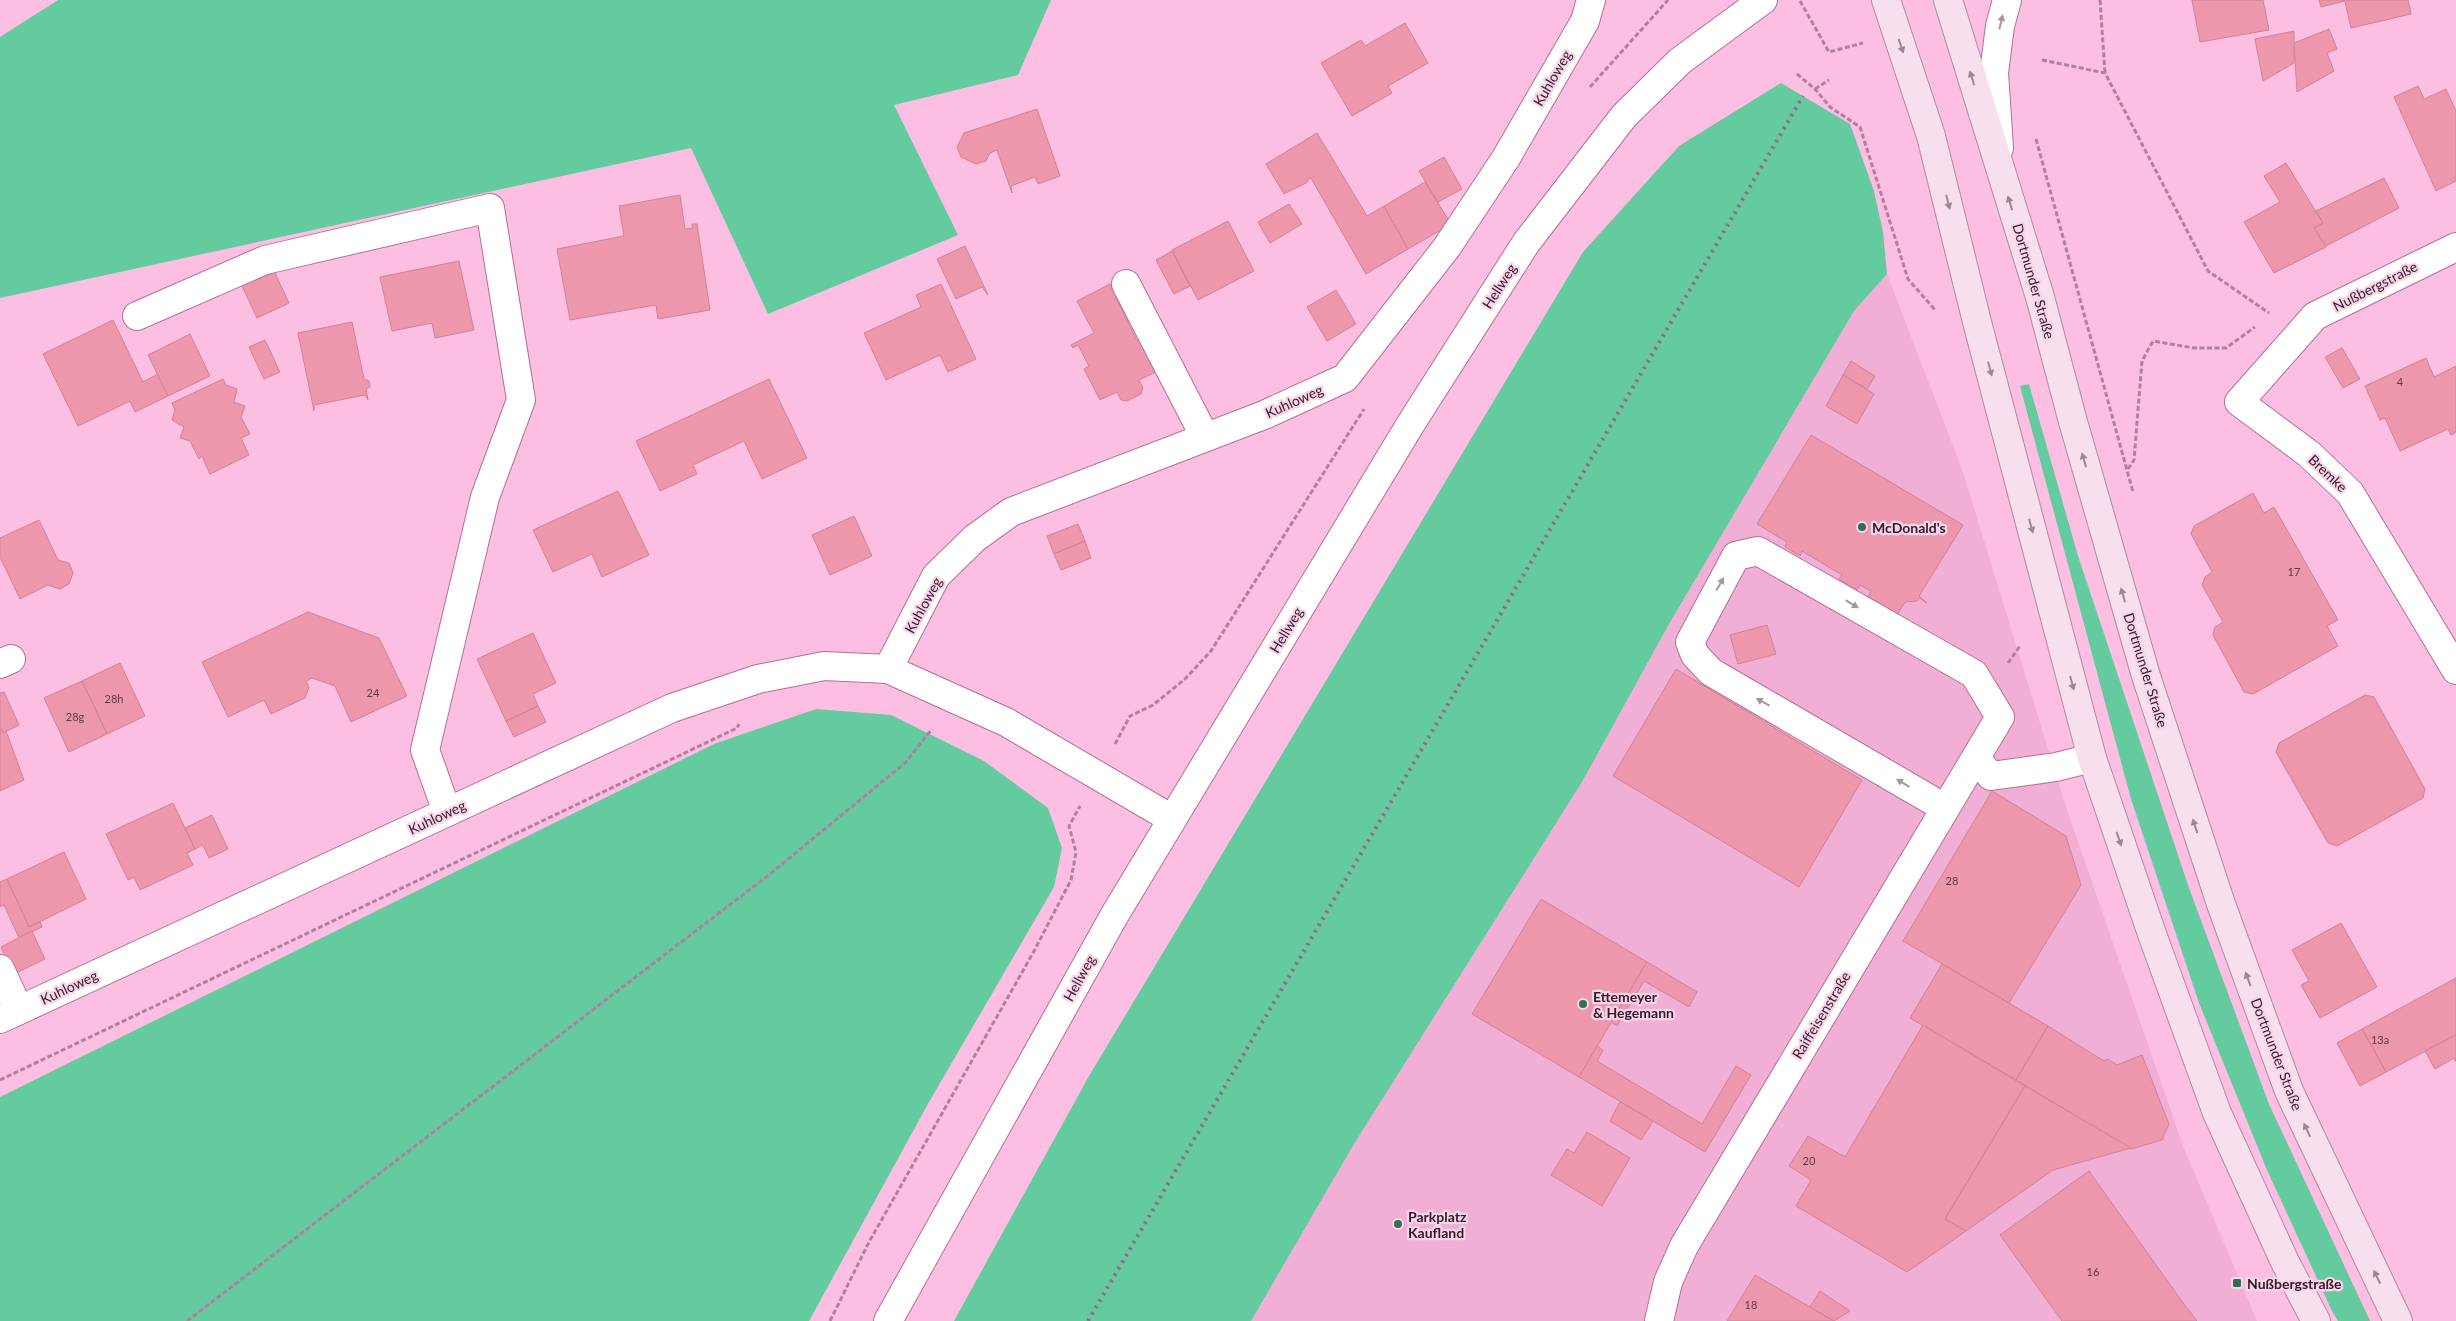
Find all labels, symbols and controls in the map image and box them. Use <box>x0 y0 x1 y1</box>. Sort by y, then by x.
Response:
one-way arrow <box>1997 15 2005 30</box>
one-way arrow <box>1898 39 1905 54</box>
street label: Kuhloweg <box>1529 47 1575 109</box>
one-way arrow <box>1968 70 1976 85</box>
one-way arrow <box>1944 195 1952 210</box>
one-way arrow <box>2006 196 2014 211</box>
street label: Dortmunder Straße <box>2009 221 2059 341</box>
street label: Nußbergstraße <box>2330 257 2420 315</box>
street label: Hellweg <box>1478 260 1520 312</box>
one-way arrow <box>1986 362 1994 377</box>
house number: 4 <box>2397 375 2404 388</box>
street label: Kuhloweg <box>1263 381 1325 421</box>
street label: Bremke <box>2305 451 2351 495</box>
one-way arrow <box>2080 453 2088 468</box>
place label: McDonald's <box>1872 519 1946 536</box>
one-way arrow <box>2027 519 2035 534</box>
marker: McDonald's <box>1856 521 1868 533</box>
house number: 17 <box>2288 565 2300 578</box>
street label: Kuhloweg <box>901 574 945 636</box>
one-way arrow <box>1716 577 1725 590</box>
one-way arrow <box>2119 588 2127 603</box>
one-way arrow <box>1845 599 1858 608</box>
street label: Hellweg <box>1266 604 1306 656</box>
street label: Dortmunder Straße <box>2120 611 2172 729</box>
one-way arrow <box>2069 676 2077 691</box>
house number: 24 <box>367 686 380 699</box>
house number: 28h <box>105 692 123 705</box>
one-way arrow <box>1755 698 1770 706</box>
house number: 28g <box>66 710 85 723</box>
one-way arrow <box>1896 779 1911 787</box>
street label: Kuhloweg <box>406 796 468 838</box>
one-way arrow <box>2191 818 2198 833</box>
one-way arrow <box>2116 831 2124 846</box>
house number: 28 <box>1946 874 1958 887</box>
street label: Hellweg <box>1059 952 1099 1004</box>
street label: Kuhloweg <box>38 966 100 1008</box>
street label: Raiffeisenstraße <box>1788 968 1854 1062</box>
one-way arrow <box>2244 971 2252 986</box>
place label: Ettemeyer & Hegemann <box>1593 988 1674 1021</box>
street label: Dortmunder Straße <box>2248 995 2306 1113</box>
marker: Ettemeyer & Hegemann <box>1577 998 1589 1010</box>
house number: 13a <box>2371 1033 2389 1046</box>
one-way arrow <box>2303 1123 2311 1137</box>
house number: 20 <box>1803 1154 1816 1167</box>
place label: Parkplatz Kaufland <box>1408 1208 1467 1241</box>
marker: Parkplatz Kaufland <box>1392 1218 1404 1230</box>
house number: 16 <box>2087 1265 2099 1278</box>
one-way arrow <box>2372 1270 2381 1285</box>
place label: Nußbergstraße <box>2247 1275 2342 1292</box>
marker: Nußbergstraße <box>2231 1277 2243 1289</box>
house number: 18 <box>1745 1298 1757 1311</box>

